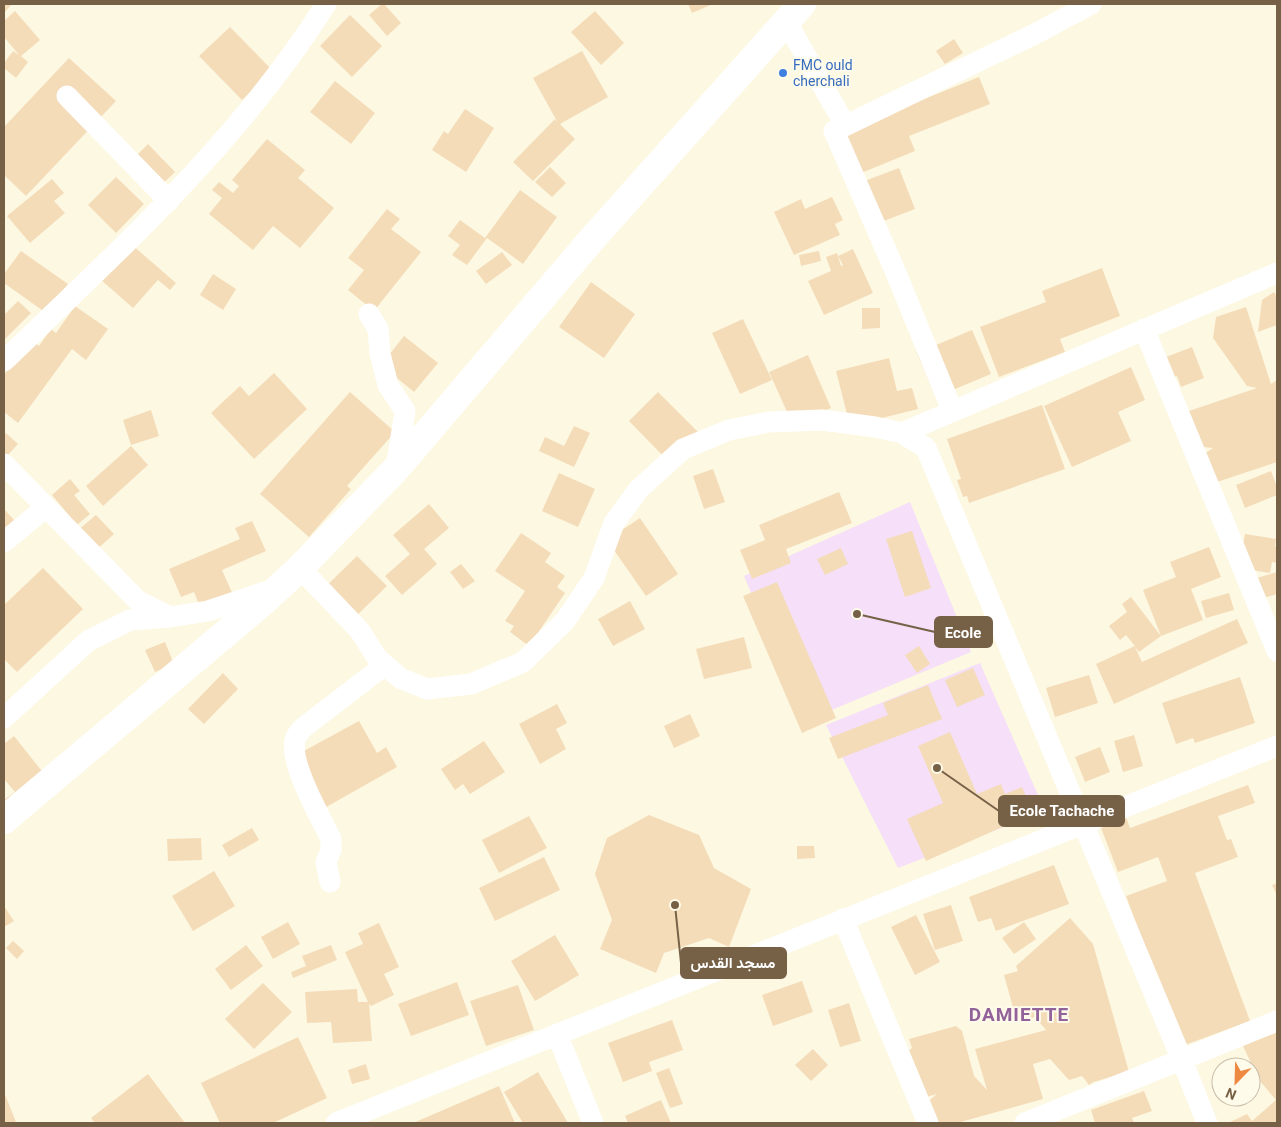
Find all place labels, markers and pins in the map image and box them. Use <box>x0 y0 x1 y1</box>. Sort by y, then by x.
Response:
place label: FMC ould cherchali <box>793 57 853 89</box>
marker: FMC ould cherchali <box>777 67 789 79</box>
callout: Ecole <box>935 617 992 647</box>
callout: Ecole Tachache <box>999 796 1124 826</box>
callout: مسجد القدس <box>681 948 786 978</box>

